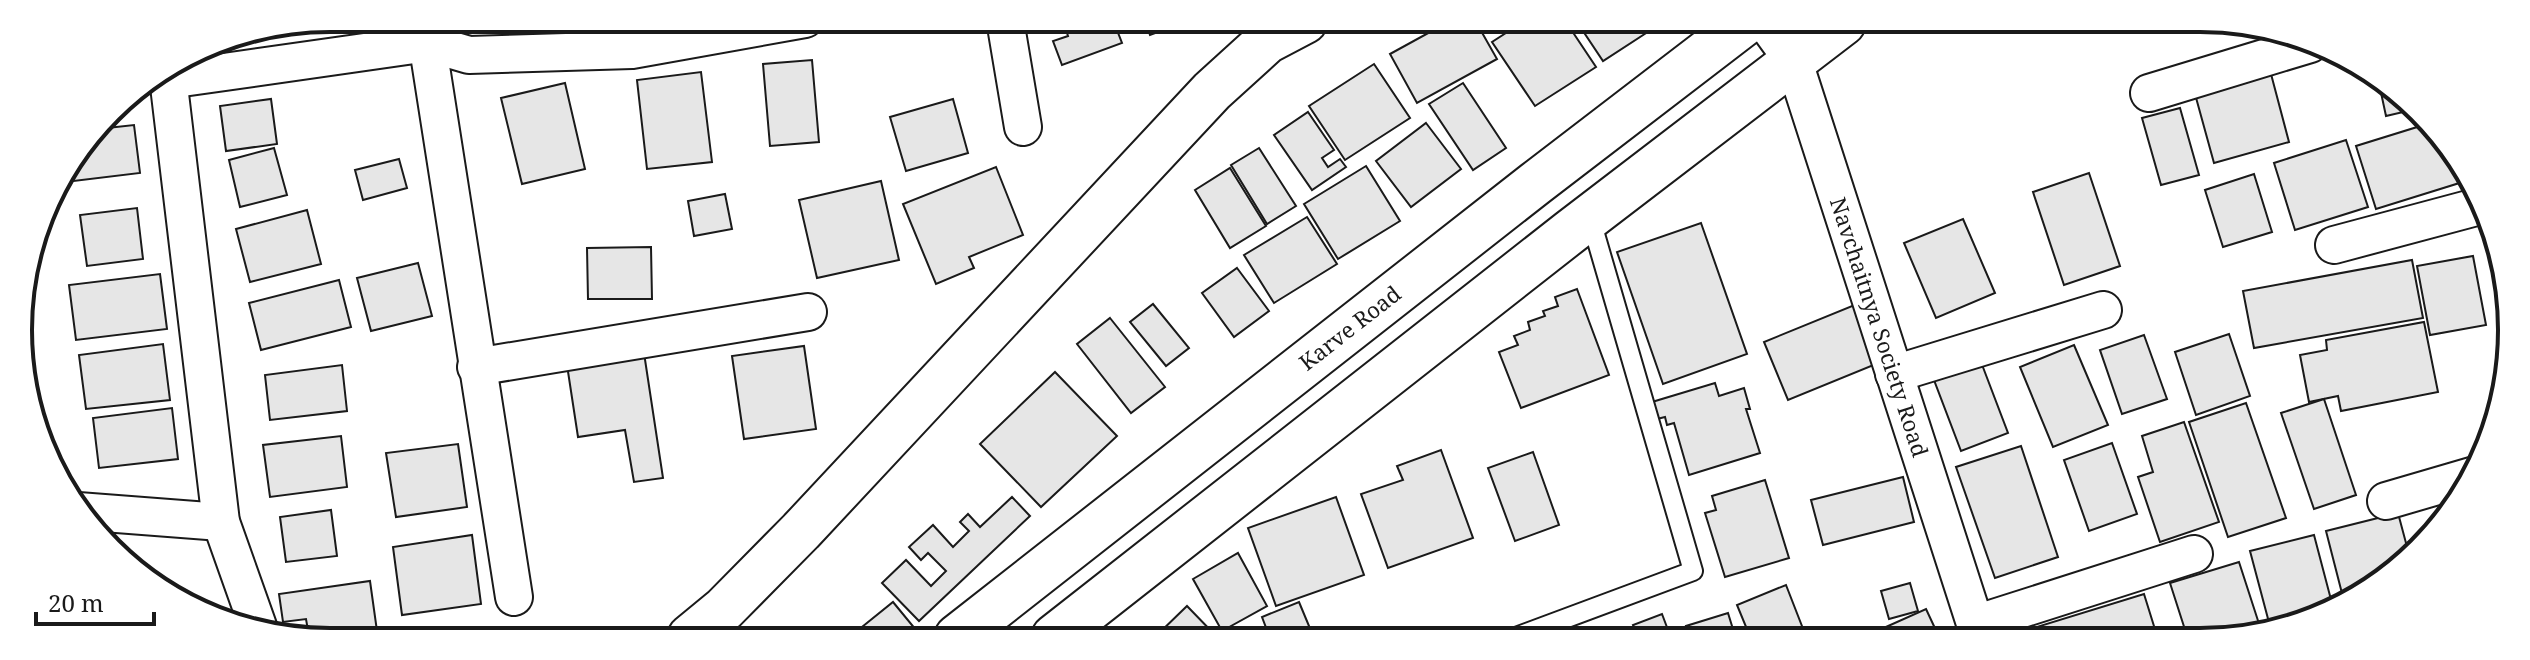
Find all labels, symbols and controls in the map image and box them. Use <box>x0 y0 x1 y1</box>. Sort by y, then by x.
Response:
street label: Navchaitnya Society Road <box>1824 193 1936 461</box>
street label: Karve Road <box>1292 278 1407 376</box>
scale bar <box>36 576 154 626</box>
text: 20 m <box>48 586 104 619</box>

